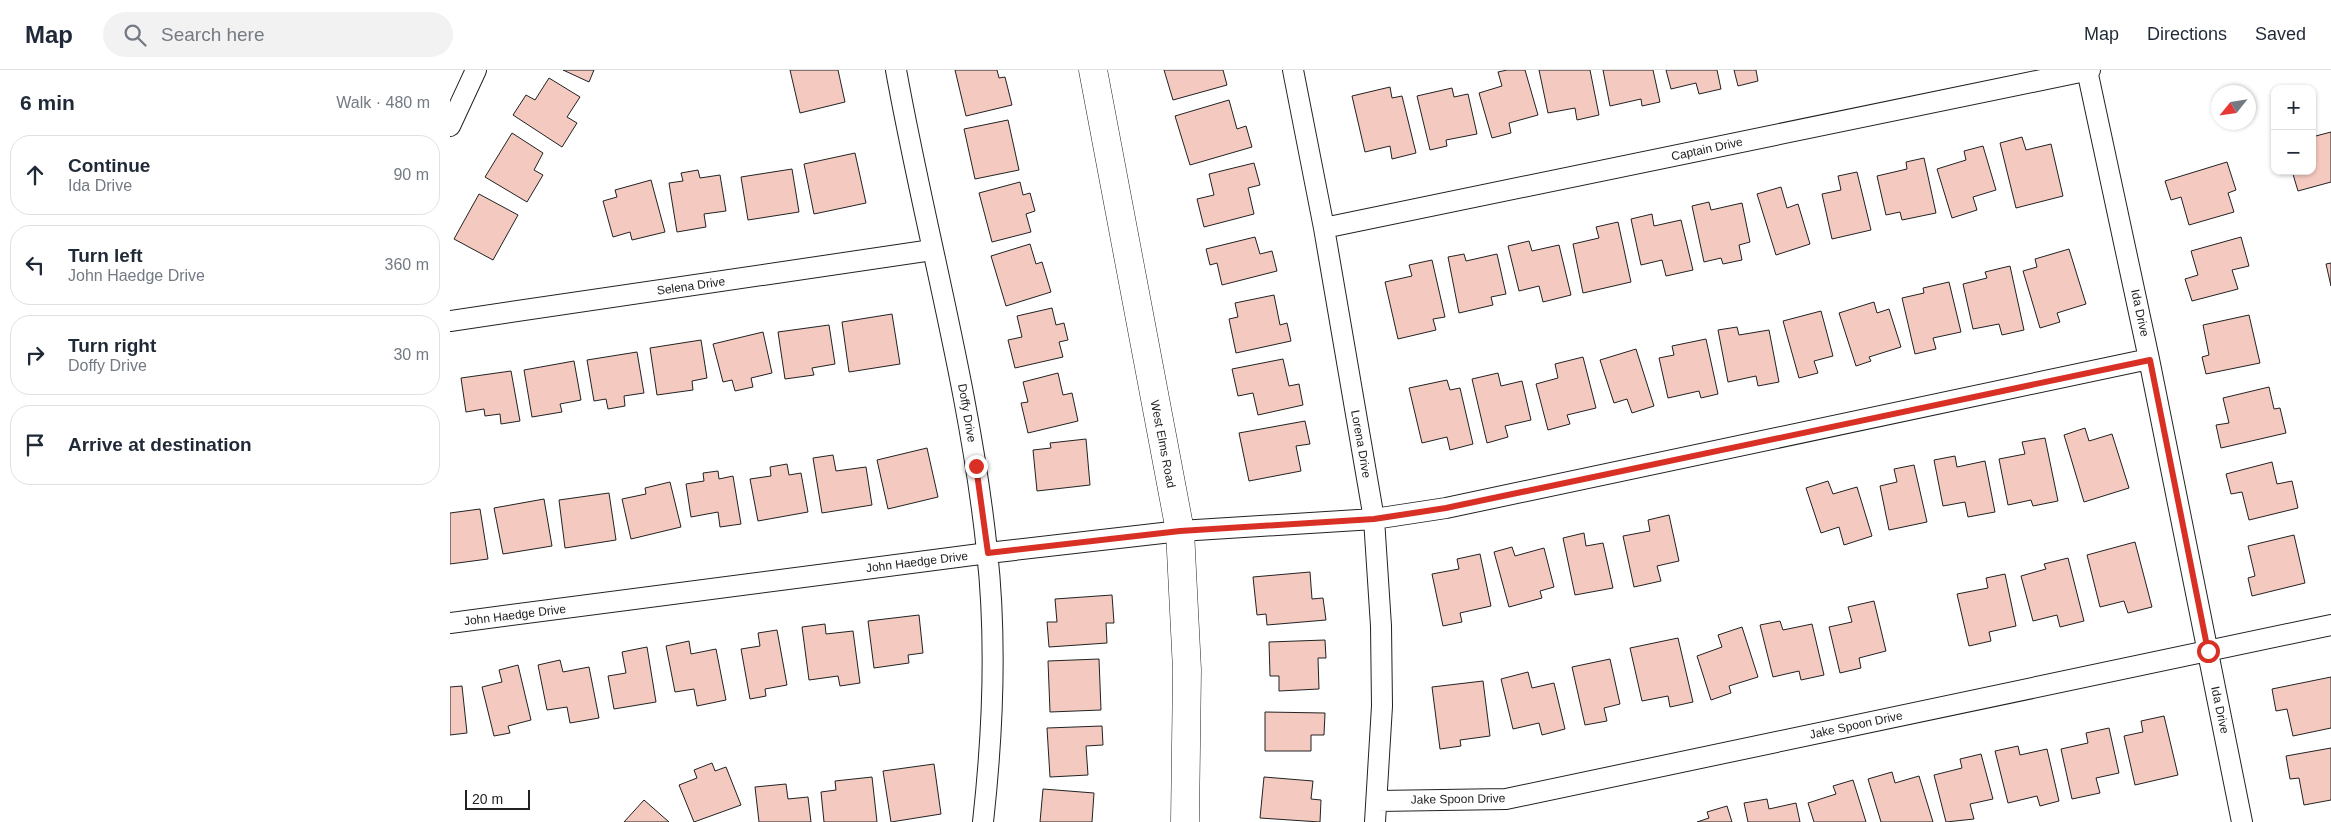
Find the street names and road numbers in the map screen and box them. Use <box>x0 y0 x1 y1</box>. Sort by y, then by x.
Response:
street label: Captain Drive <box>1670 135 1744 163</box>
street label: Selena Drive <box>656 274 726 298</box>
street label: Ida Drive <box>2128 288 2152 338</box>
street label: Doffy Drive <box>955 383 979 444</box>
street label: West Elms Road <box>1148 399 1178 489</box>
street label: Lorena Drive <box>1348 409 1374 479</box>
street label: John Haedge Drive <box>865 549 969 575</box>
street label: John Haedge Drive <box>463 602 567 628</box>
street label: Ida Drive <box>2208 685 2232 735</box>
street label: Jake Spoon Drive <box>1808 708 1904 742</box>
street label: Jake Spoon Drive <box>1411 791 1506 807</box>

